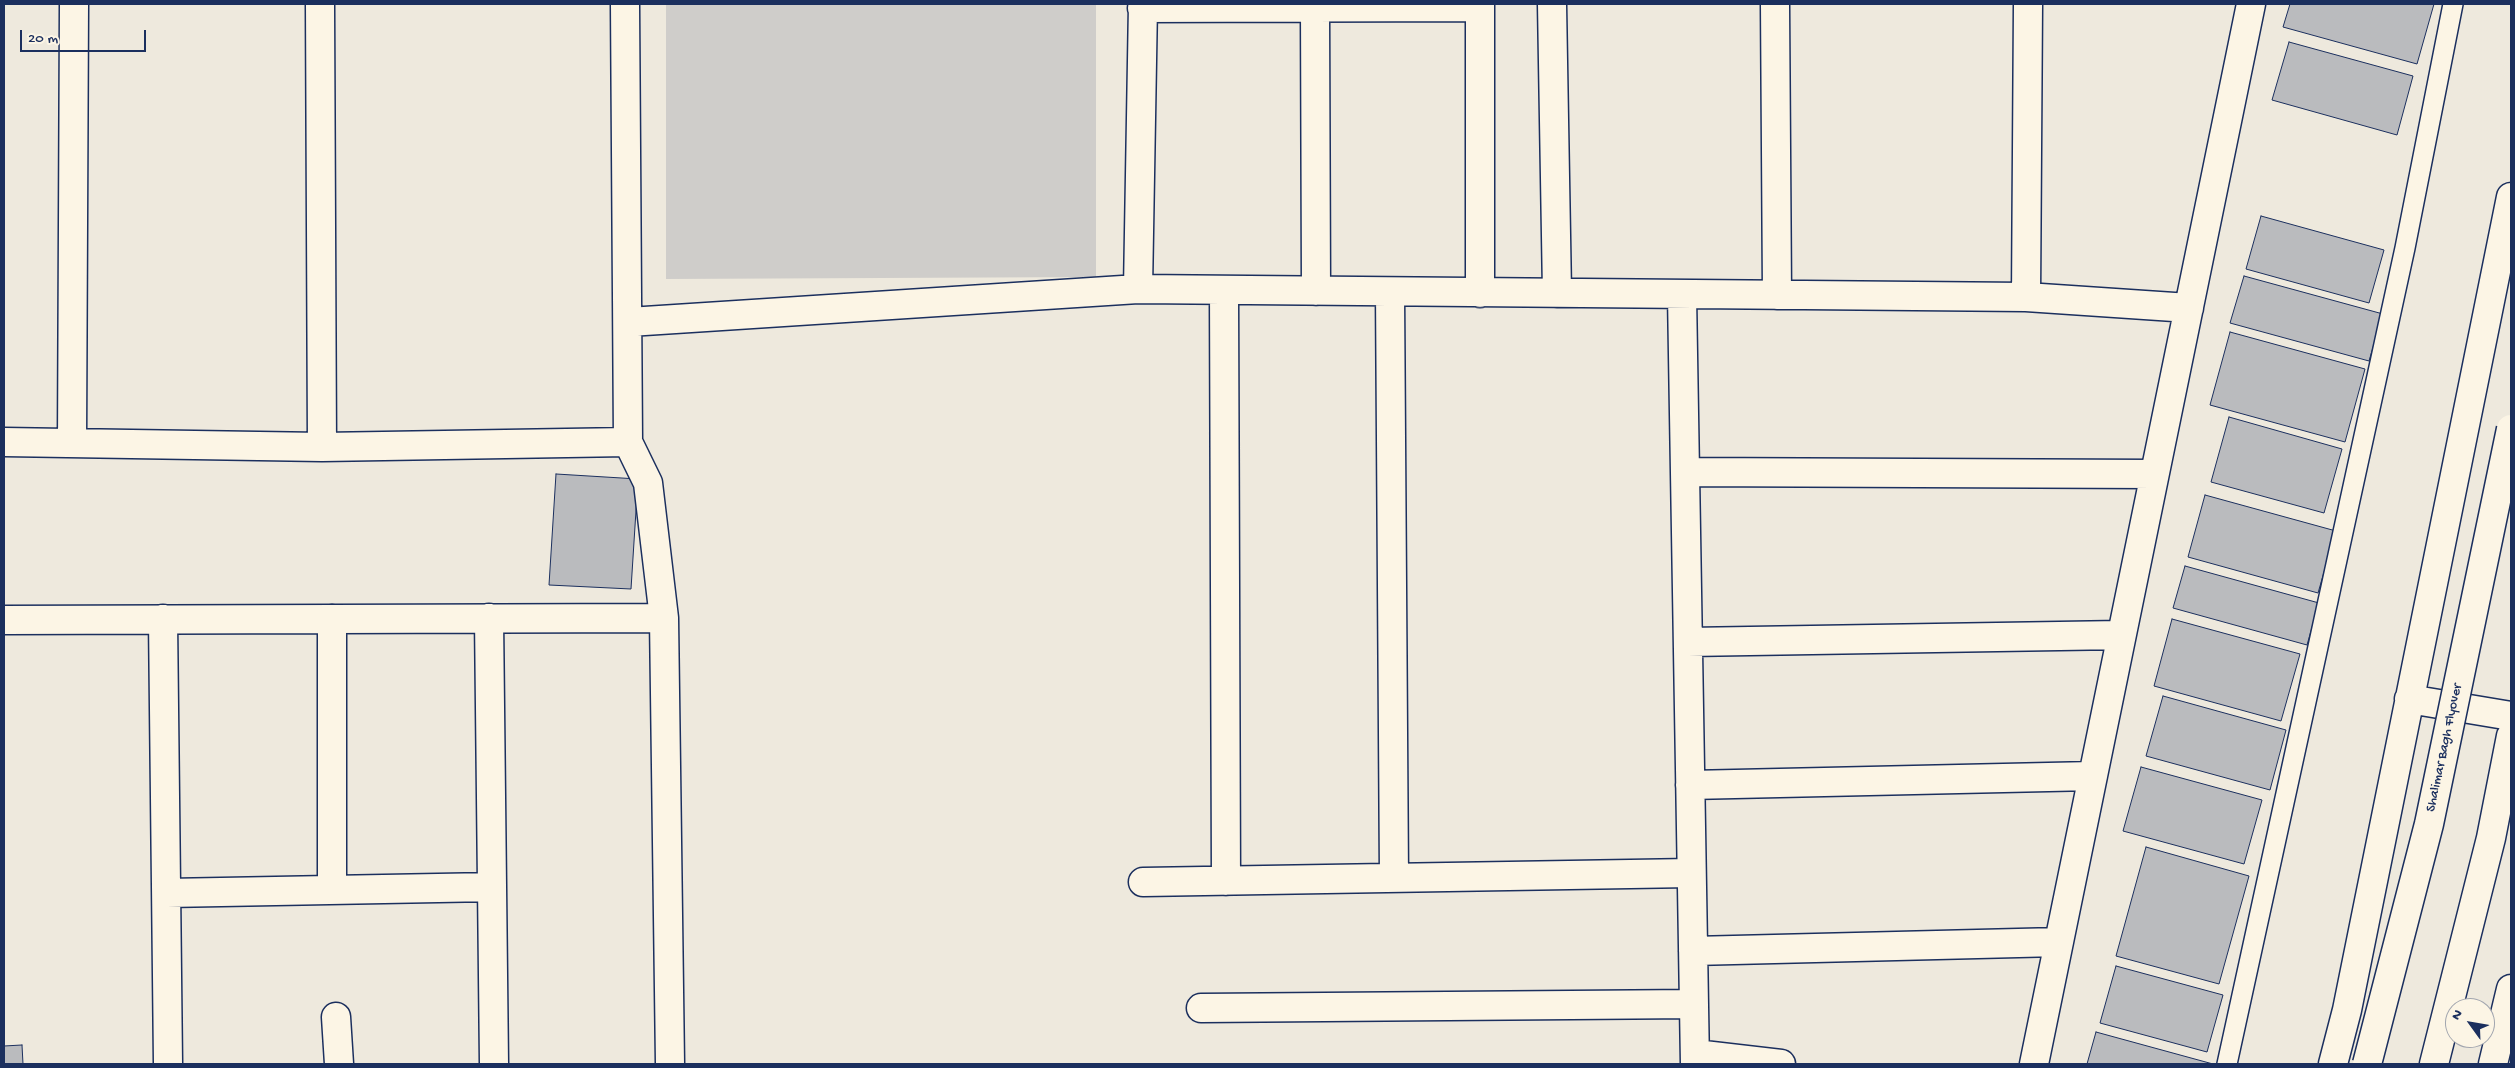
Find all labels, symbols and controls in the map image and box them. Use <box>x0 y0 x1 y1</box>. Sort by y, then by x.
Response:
scale bar <box>22 20 149 52</box>
text: 20 m <box>28 30 58 48</box>
street label: Shalimar Bagh Flyover <box>2423 682 2467 814</box>
north arrow <box>2445 998 2495 1048</box>
text: N <box>2448 1007 2467 1024</box>

